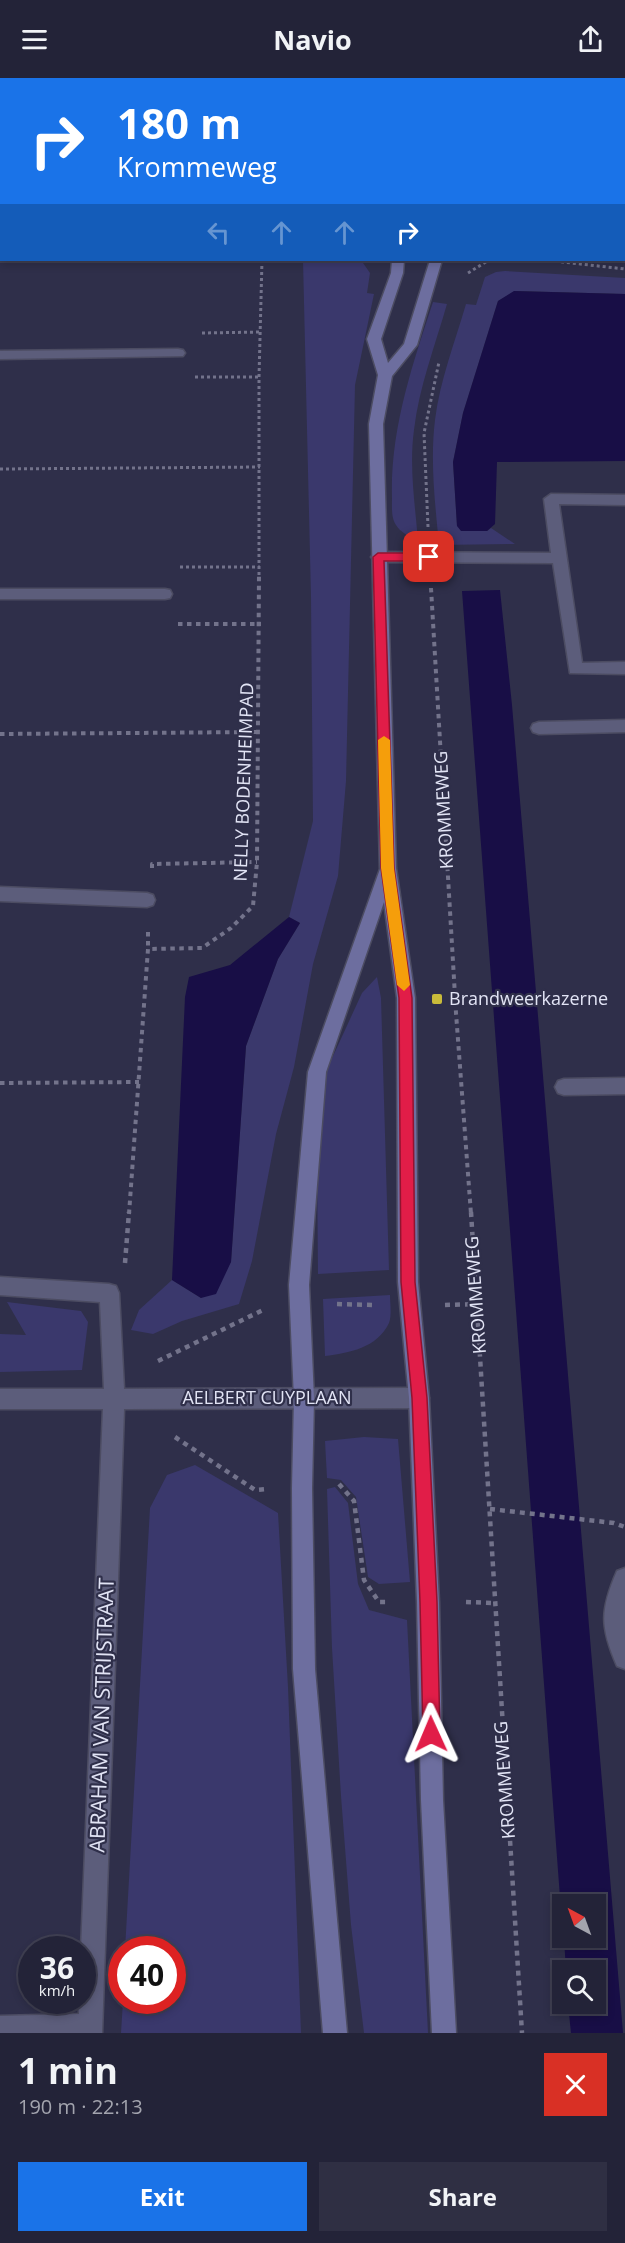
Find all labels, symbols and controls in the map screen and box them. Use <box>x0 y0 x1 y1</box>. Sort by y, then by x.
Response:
text: Navio <box>273 21 352 58</box>
icon: menu <box>18 23 51 56</box>
icon: share <box>574 23 607 56</box>
text: 180 m <box>117 94 241 151</box>
icon: right <box>18 102 96 180</box>
text: Krommeweg <box>117 148 277 185</box>
icon: left <box>202 216 235 249</box>
icon: ahead <box>265 216 298 249</box>
icon: ahead <box>328 216 361 249</box>
icon: right <box>391 216 424 249</box>
pin <box>403 531 454 582</box>
icon: arrive <box>412 540 445 573</box>
street label: NELLY BODENHEIMPAD <box>228 682 258 882</box>
street label: KROMMEWEG <box>428 750 458 870</box>
place label: Brandweerkazerne <box>449 986 608 1010</box>
marker: Brandweerkazerne <box>430 992 444 1006</box>
street label: KROMMEWEG <box>459 1235 491 1355</box>
street label: AELBERT CUYPLAAN <box>182 1385 352 1409</box>
street label: ABRAHAM VAN STRIJSTRAAT <box>82 1577 120 1853</box>
position arrow <box>399 1702 463 1766</box>
street label: KROMMEWEG <box>488 1720 520 1840</box>
north arrow <box>552 1894 606 1948</box>
map controls <box>552 1894 606 2014</box>
speed limit sign: 40 <box>108 1936 186 2014</box>
text: 36 <box>40 1947 74 1988</box>
button: search <box>552 1960 606 2014</box>
text: km/h <box>39 1980 75 2000</box>
text: 1 min <box>18 2046 118 2095</box>
button: close <box>544 2053 607 2116</box>
text: 190 m · 22:13 <box>18 2093 143 2120</box>
button: Exit <box>18 2162 307 2231</box>
button: Share <box>319 2162 607 2231</box>

